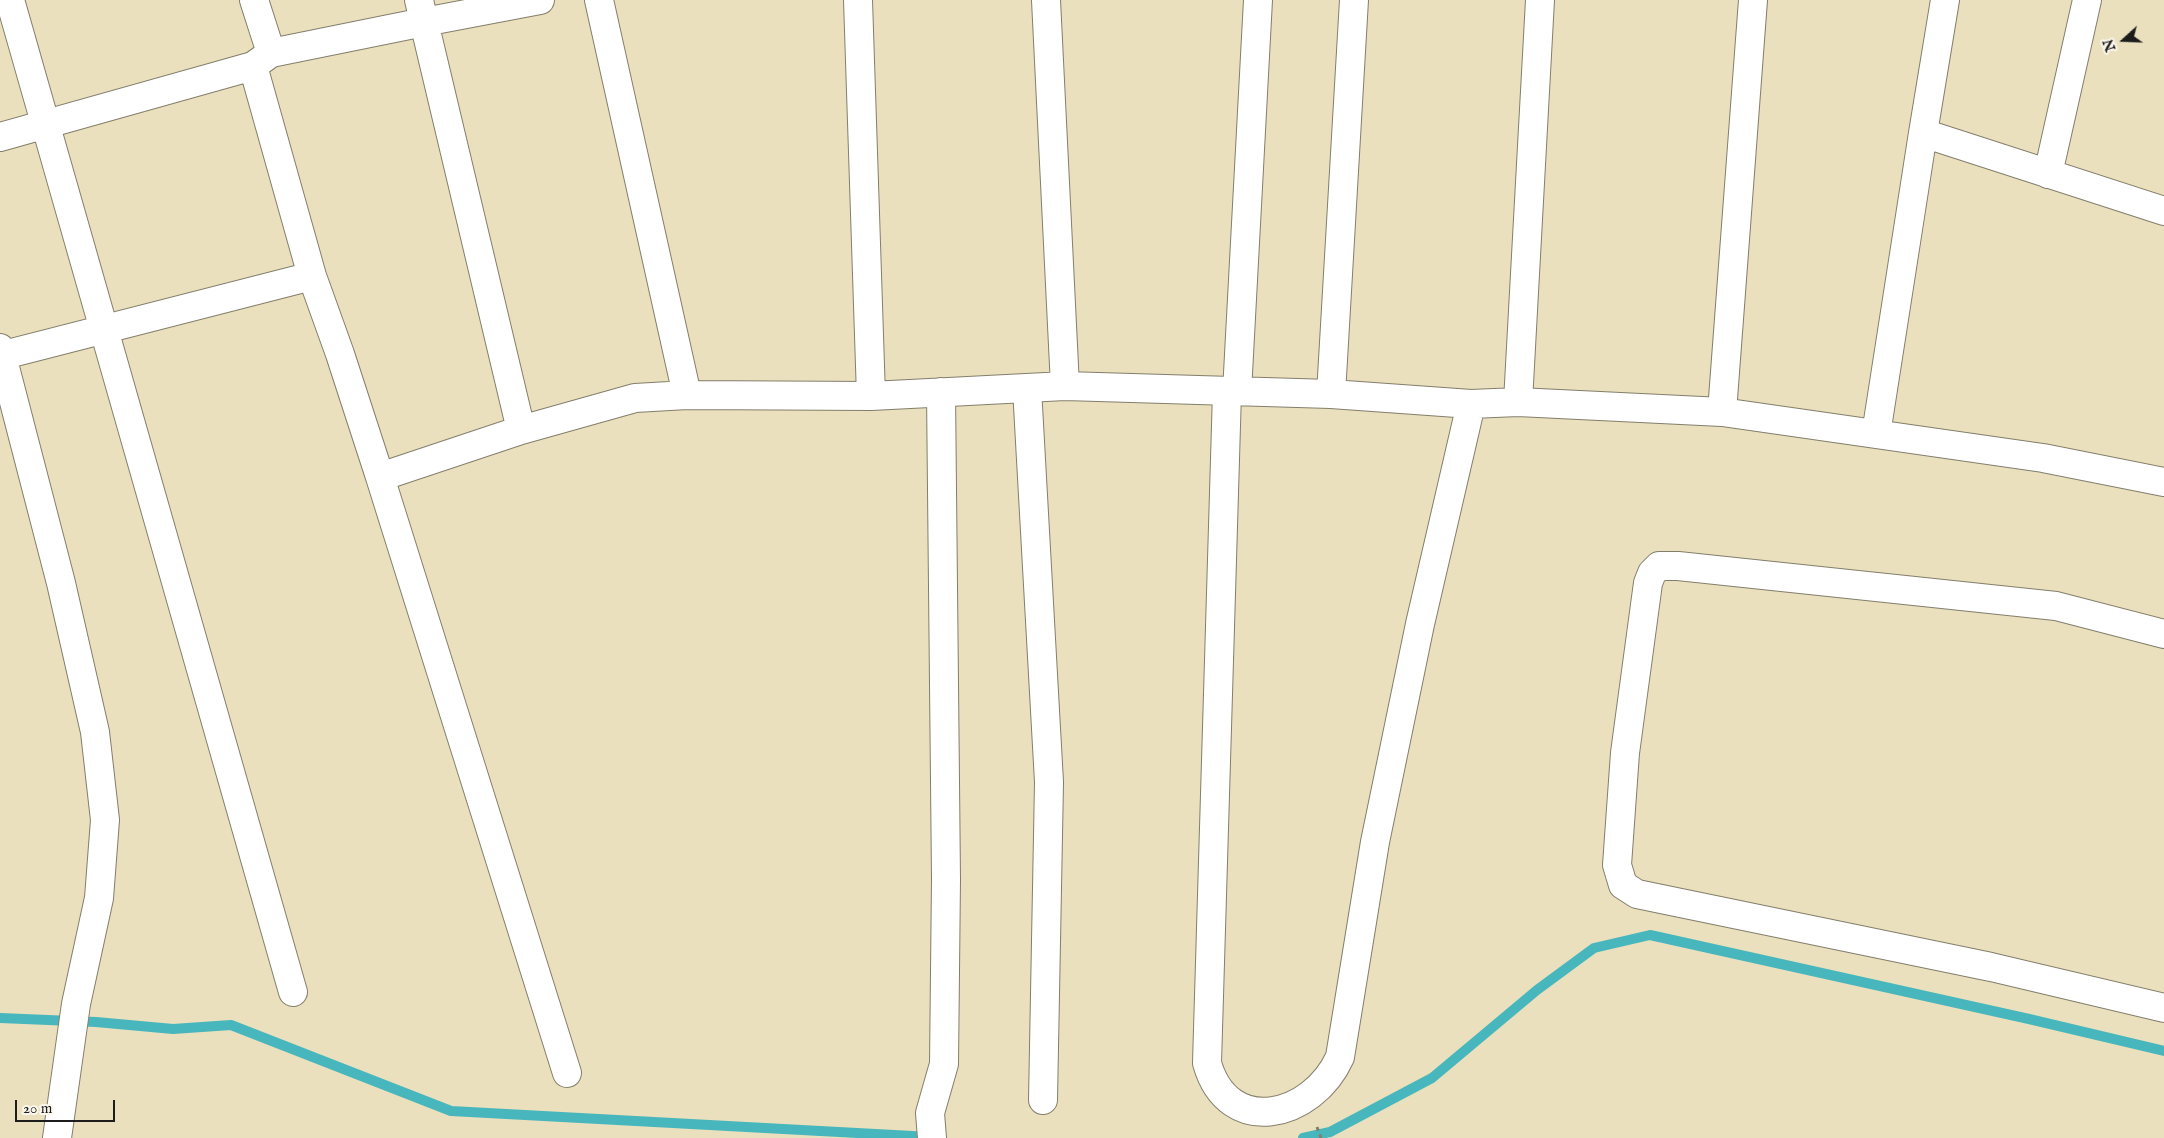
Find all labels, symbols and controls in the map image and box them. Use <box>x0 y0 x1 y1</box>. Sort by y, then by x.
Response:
north arrow <box>2099 15 2149 65</box>
text: N <box>2099 36 2120 54</box>
scale bar <box>18 1090 118 1122</box>
text: 20 m <box>23 1099 52 1118</box>

